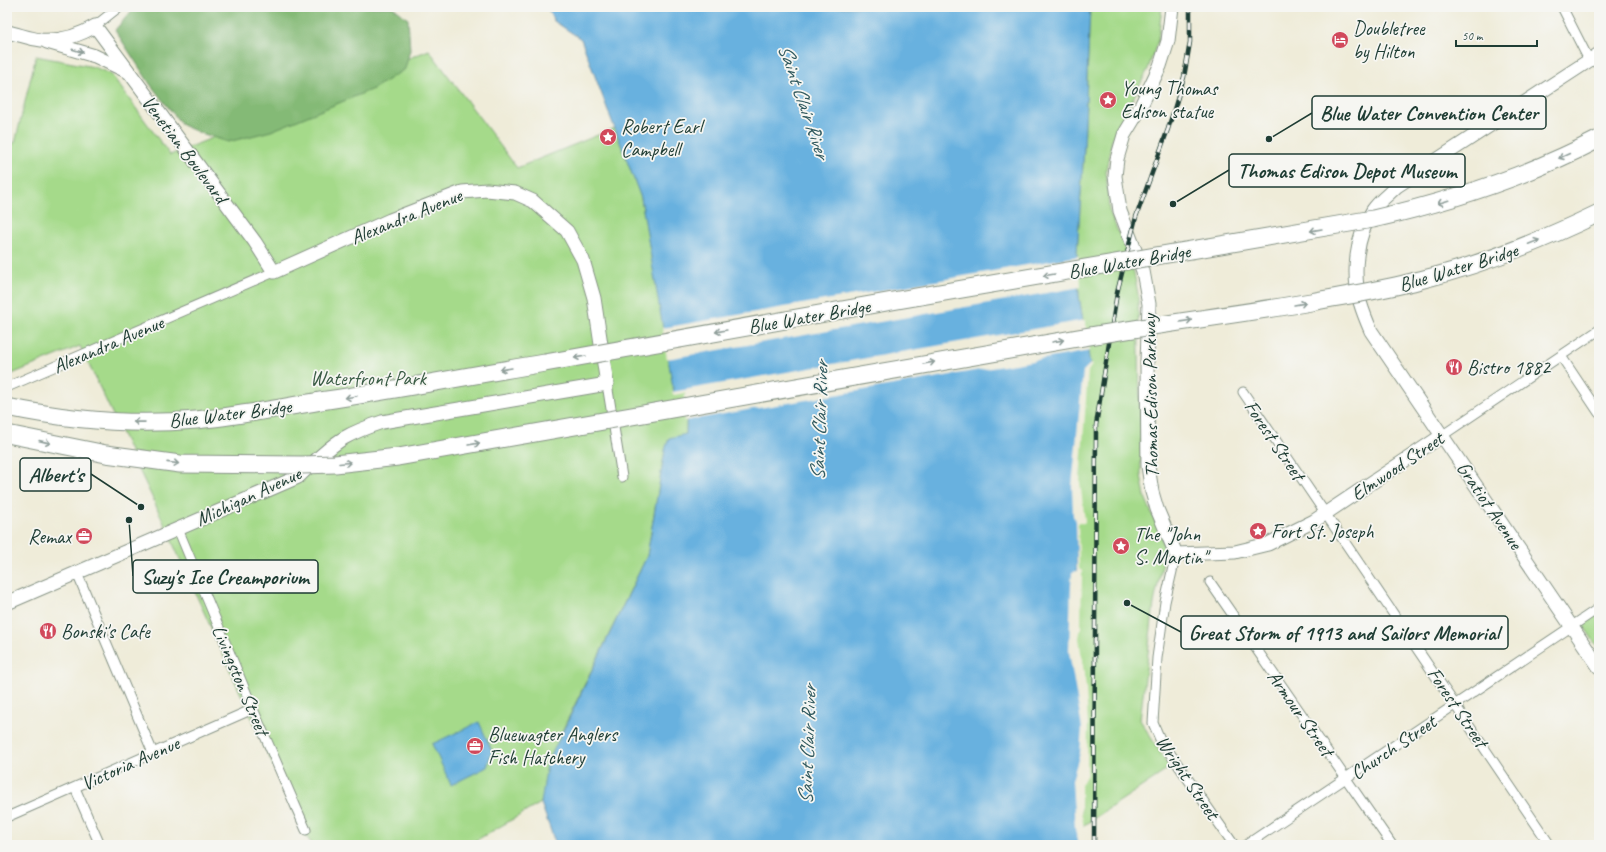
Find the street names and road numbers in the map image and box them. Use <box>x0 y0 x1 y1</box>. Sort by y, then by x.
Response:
street label: Venetian Boulevard <box>136 90 235 211</box>
street label: Alexandra Avenue <box>347 182 467 250</box>
street label: Blue Water Bridge <box>1396 237 1522 297</box>
street label: Blue Water Bridge <box>1066 238 1193 284</box>
street label: Blue Water Bridge <box>746 293 873 339</box>
street label: Alexandra Avenue <box>49 309 169 379</box>
street label: Thomas Edison Parkway <box>1137 312 1164 478</box>
street label: Blue Water Bridge <box>167 393 294 433</box>
street label: Forest Street <box>1239 395 1312 488</box>
street label: Elmwood Street <box>1346 425 1450 507</box>
street label: Gratiot Avenue <box>1451 457 1529 555</box>
street label: Michigan Avenue <box>192 461 306 532</box>
street label: Livingston Street <box>206 621 276 742</box>
street label: Forest Street <box>1422 662 1495 755</box>
street label: Armour Street <box>1262 665 1341 764</box>
street label: Church Street <box>1346 708 1443 785</box>
street label: Victoria Avenue <box>77 730 185 796</box>
street label: Wright Street <box>1150 730 1226 826</box>

